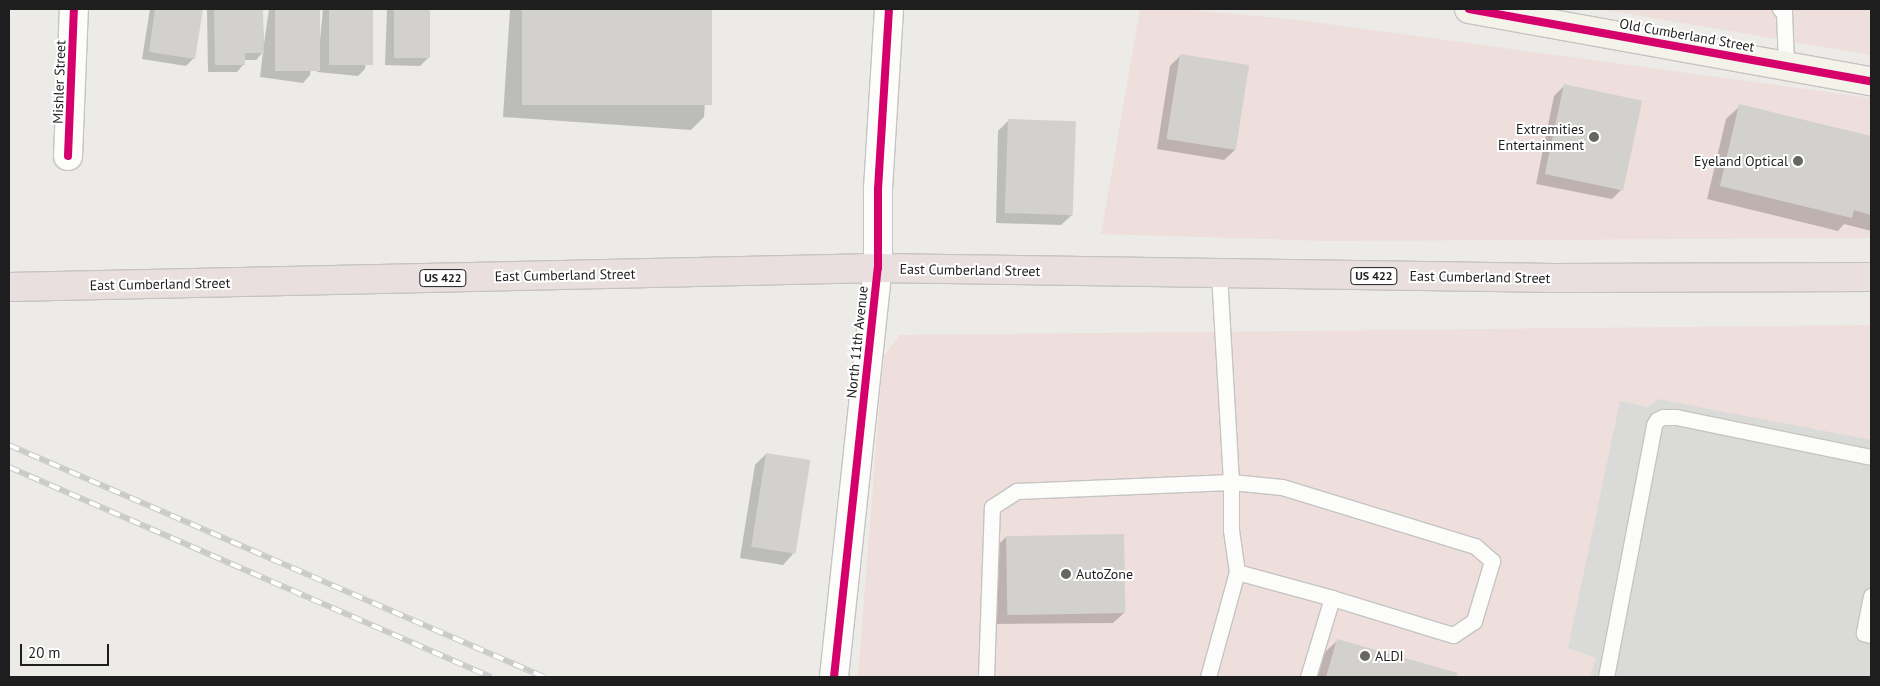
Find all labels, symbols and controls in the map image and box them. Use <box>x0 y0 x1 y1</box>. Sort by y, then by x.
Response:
street label: Old Cumberland Street <box>1618 15 1756 55</box>
street label: Mishler Street <box>49 40 69 124</box>
place label: Extremities Entertainment <box>1498 121 1584 154</box>
marker: Extremities Entertainment <box>1588 131 1600 143</box>
place label: Eyeland Optical <box>1694 153 1788 169</box>
marker: Eyeland Optical <box>1792 155 1804 167</box>
street label: East Cumberland Street <box>900 260 1040 280</box>
street label: East Cumberland Street <box>495 265 635 285</box>
road number: US 422 <box>1350 266 1398 286</box>
street label: East Cumberland Street <box>1410 267 1550 287</box>
road number: US 422 <box>419 268 467 288</box>
street label: East Cumberland Street <box>90 274 230 294</box>
street label: North 11th Avenue <box>843 285 871 399</box>
place label: AutoZone <box>1076 566 1133 582</box>
marker: AutoZone <box>1060 568 1072 580</box>
scale bar <box>22 634 111 666</box>
text: 20 m <box>28 643 61 662</box>
place label: ALDI <box>1375 648 1404 664</box>
marker: ALDI <box>1359 650 1371 662</box>

